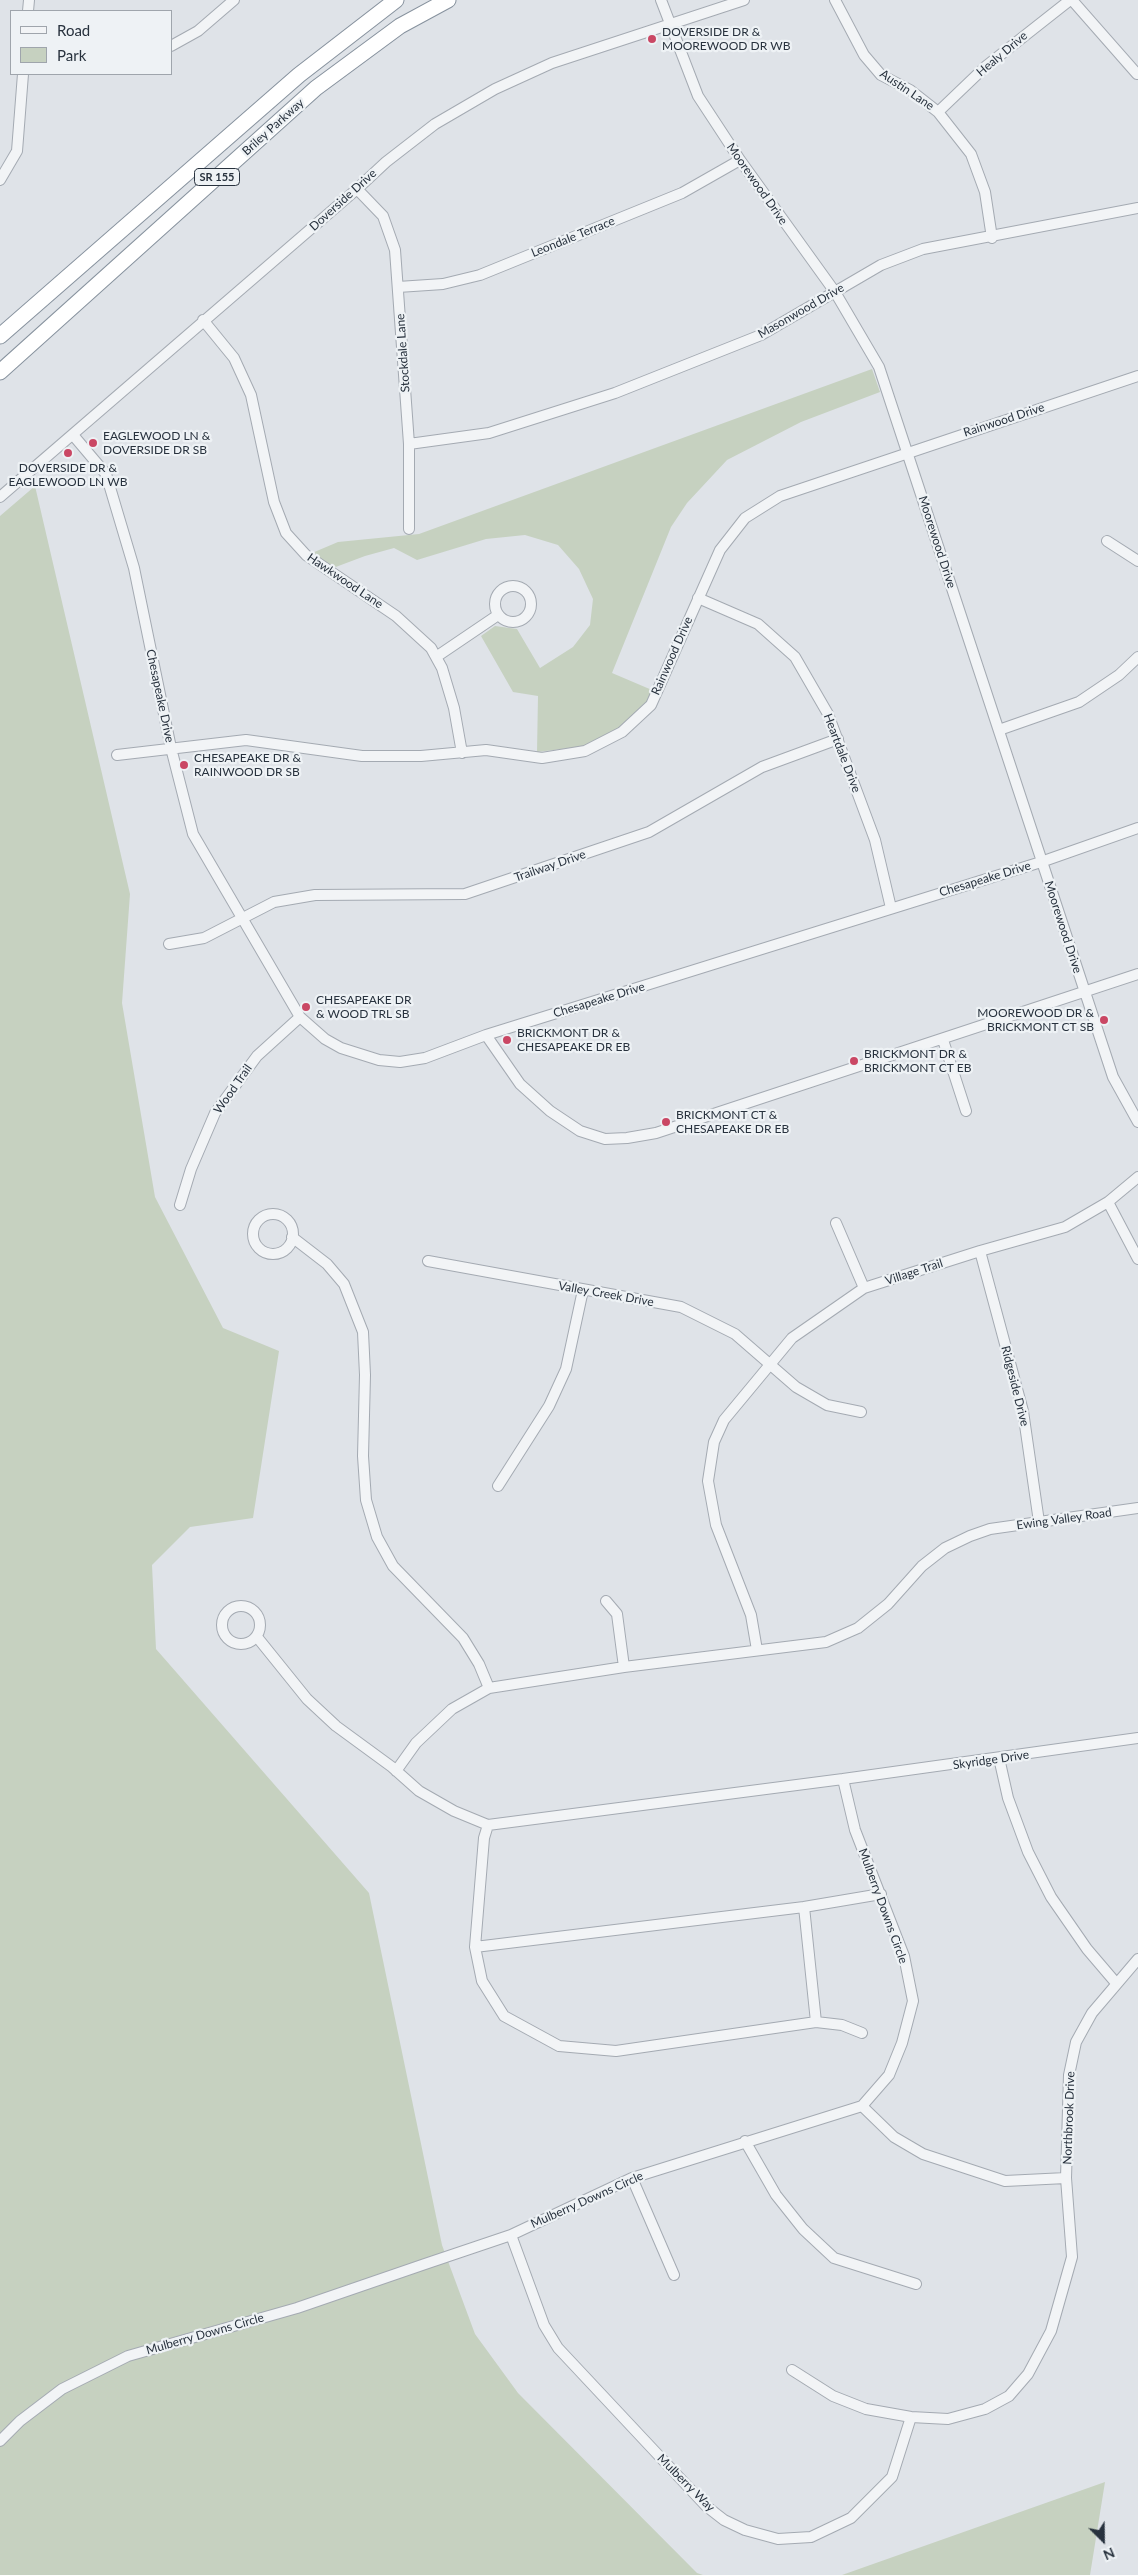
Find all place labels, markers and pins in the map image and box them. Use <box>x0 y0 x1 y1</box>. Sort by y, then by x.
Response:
place label: DOVERSIDE DR & MOOREWOOD DR WB <box>662 25 790 53</box>
marker: DOVERSIDE DR & MOOREWOOD DR WB <box>646 33 658 45</box>
place label: EAGLEWOOD LN & DOVERSIDE DR SB <box>103 429 210 457</box>
marker: EAGLEWOOD LN & DOVERSIDE DR SB <box>87 437 99 449</box>
marker: DOVERSIDE DR & EAGLEWOOD LN WB <box>62 447 74 459</box>
place label: DOVERSIDE DR & EAGLEWOOD LN WB <box>9 461 127 489</box>
place label: CHESAPEAKE DR & RAINWOOD DR SB <box>194 751 301 779</box>
marker: CHESAPEAKE DR & RAINWOOD DR SB <box>178 759 190 771</box>
place label: CHESAPEAKE DR & WOOD TRL SB <box>316 993 411 1021</box>
marker: CHESAPEAKE DR & WOOD TRL SB <box>300 1001 312 1013</box>
place label: MOOREWOOD DR & BRICKMONT CT SB <box>977 1006 1094 1034</box>
marker: MOOREWOOD DR & BRICKMONT CT SB <box>1098 1014 1110 1026</box>
place label: BRICKMONT DR & CHESAPEAKE DR EB <box>517 1026 630 1054</box>
marker: BRICKMONT DR & CHESAPEAKE DR EB <box>501 1034 513 1046</box>
place label: BRICKMONT DR & BRICKMONT CT EB <box>864 1047 972 1075</box>
marker: BRICKMONT DR & BRICKMONT CT EB <box>848 1055 860 1067</box>
place label: BRICKMONT CT & CHESAPEAKE DR EB <box>676 1108 789 1136</box>
marker: BRICKMONT CT & CHESAPEAKE DR EB <box>660 1116 672 1128</box>

